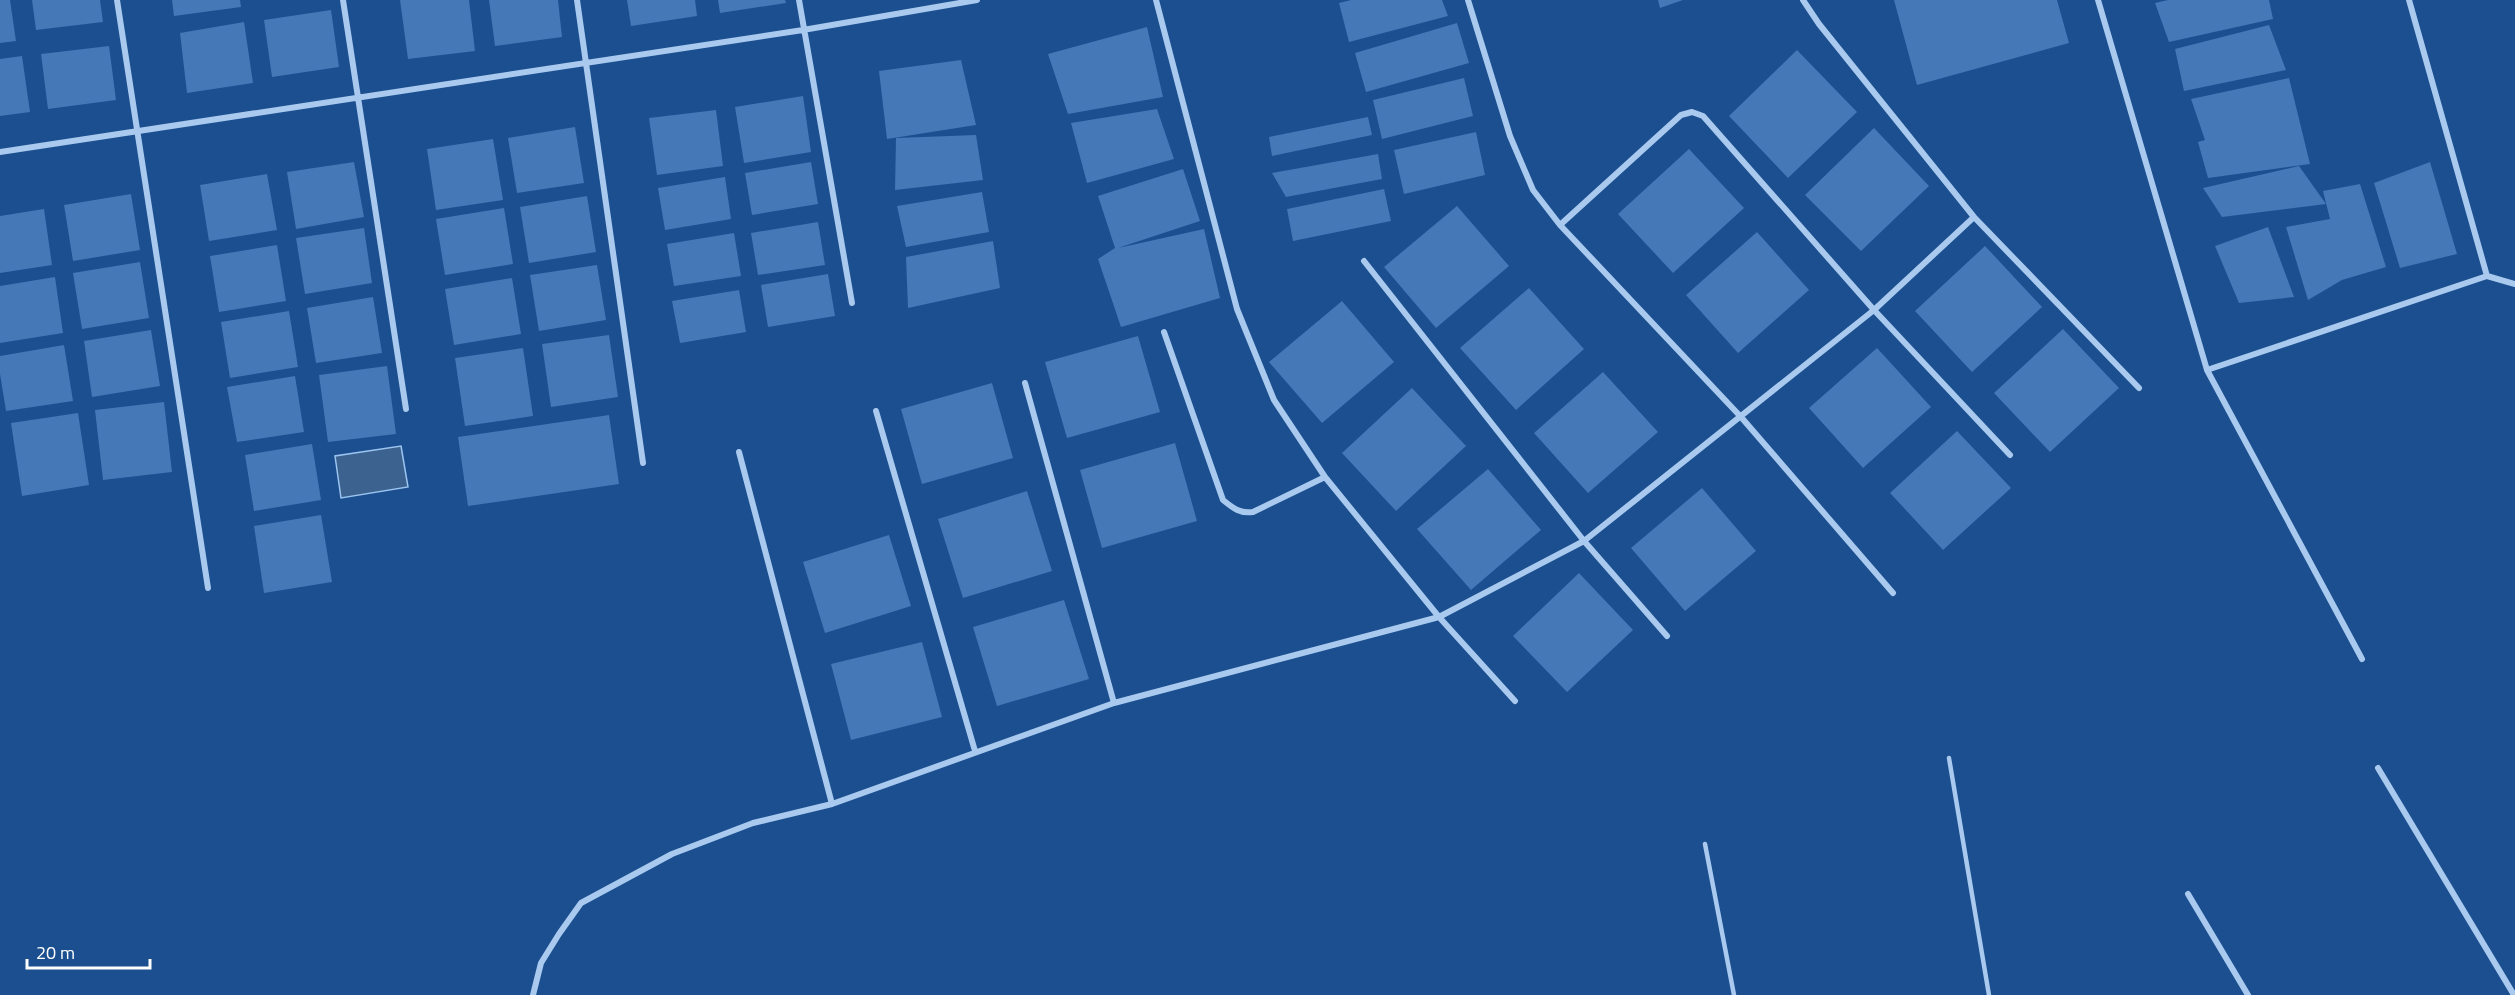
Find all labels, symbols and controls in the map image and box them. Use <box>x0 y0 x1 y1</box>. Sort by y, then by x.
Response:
scale bar <box>27 932 150 970</box>
text: 20 m <box>36 939 75 966</box>

